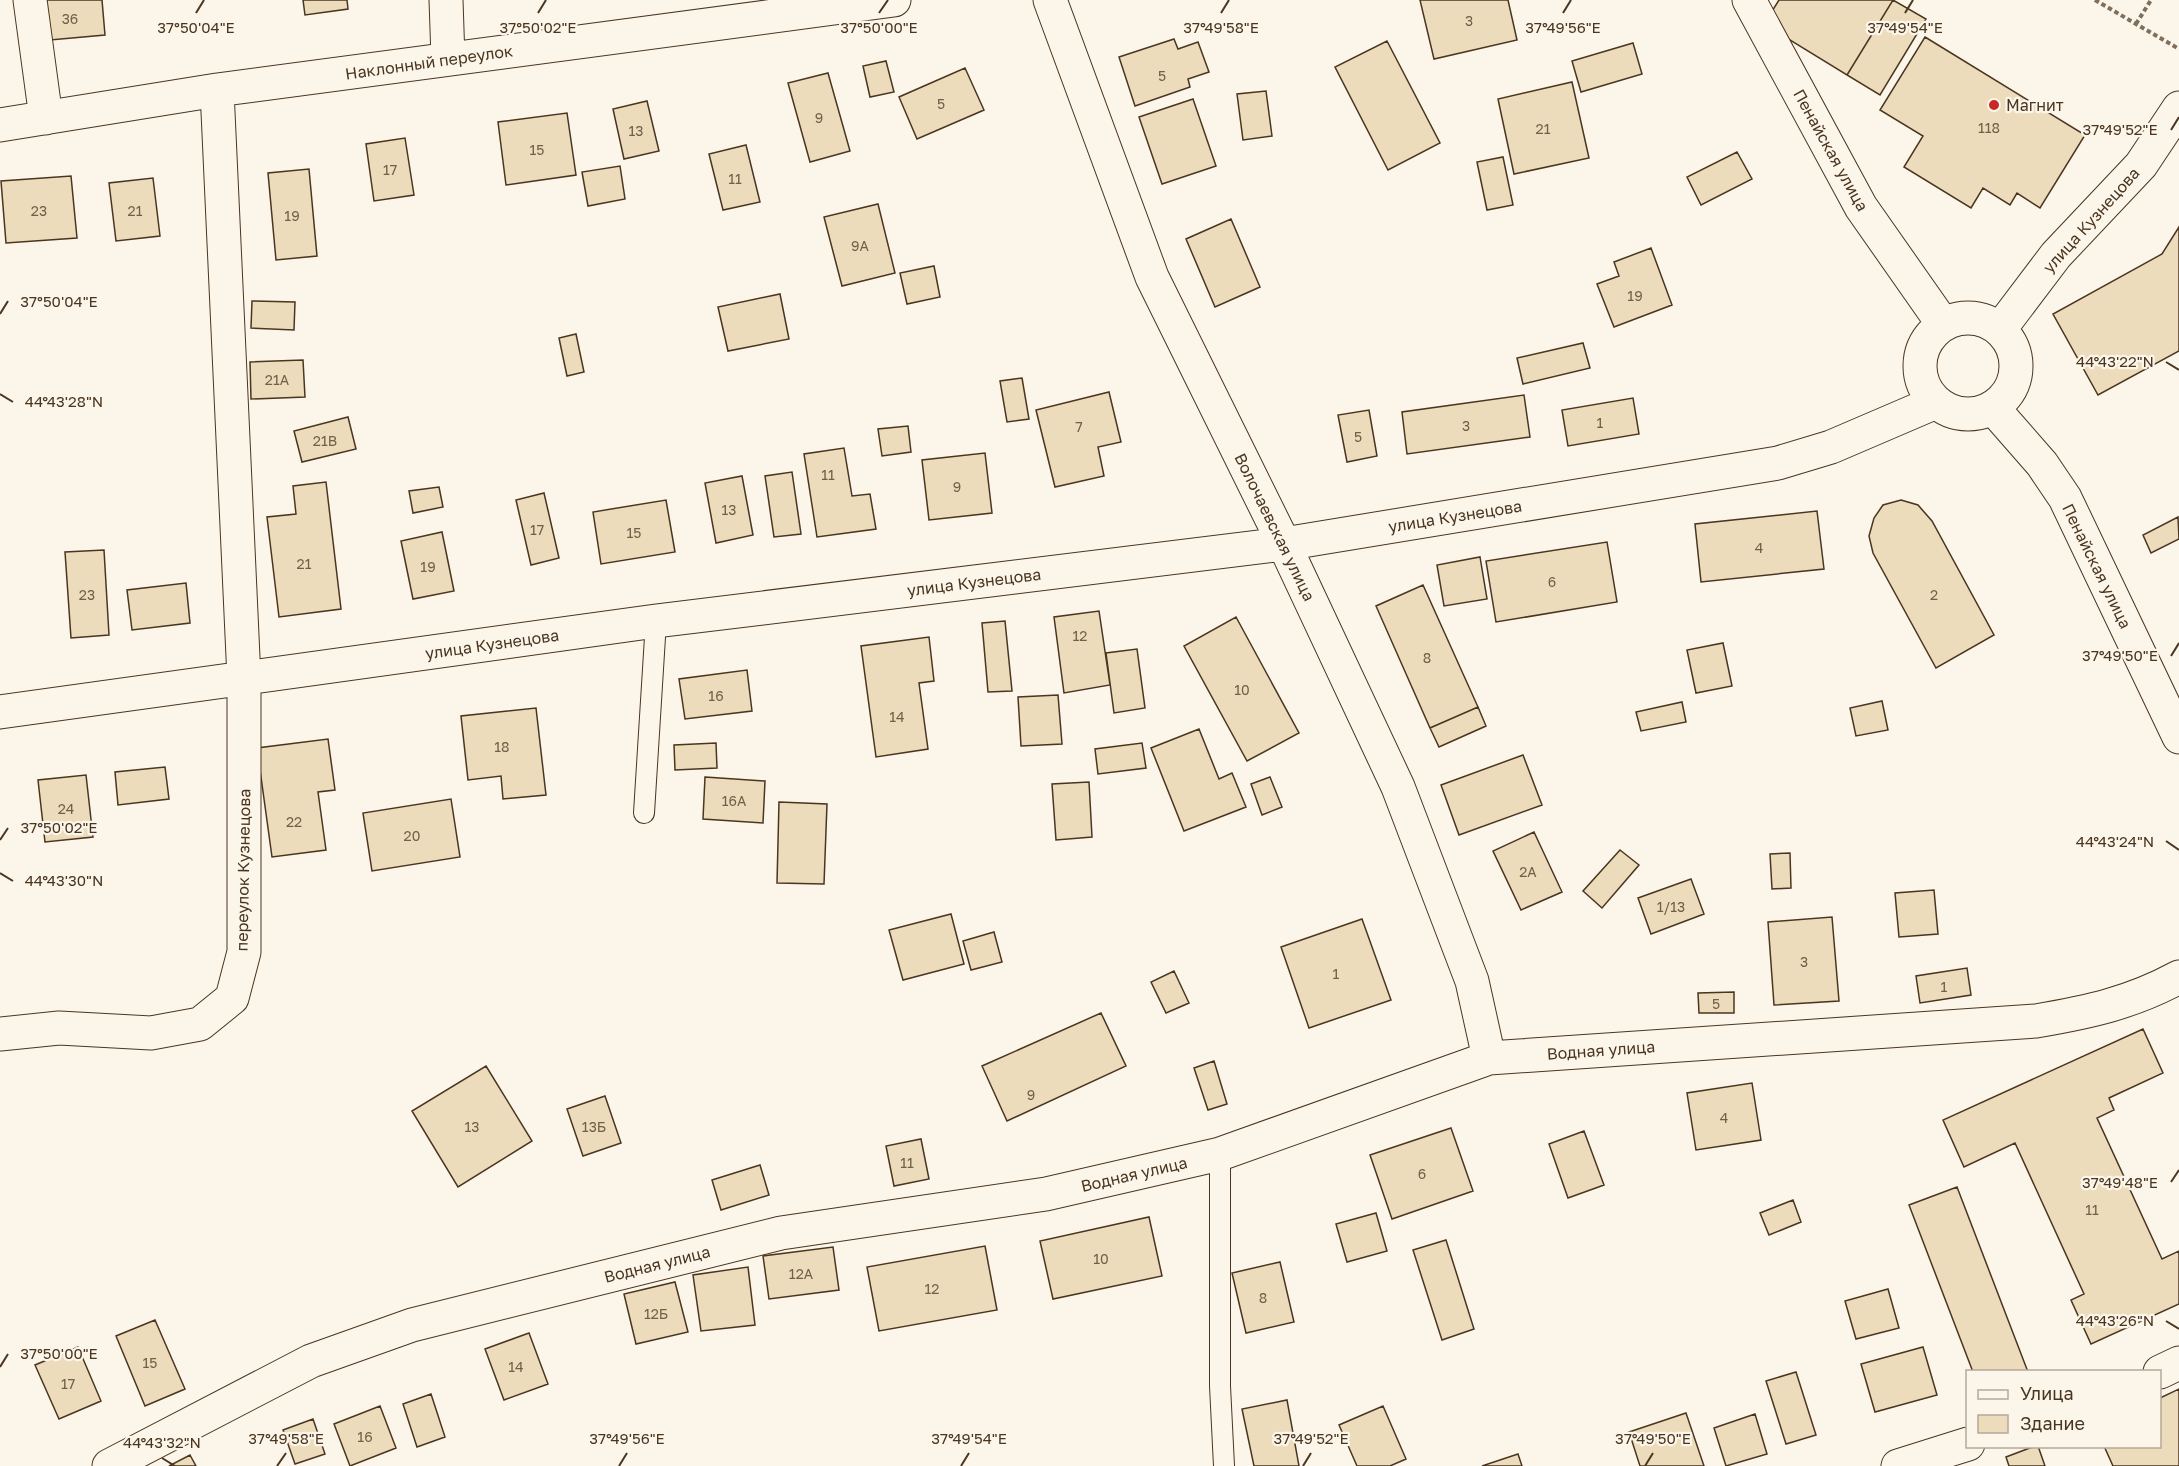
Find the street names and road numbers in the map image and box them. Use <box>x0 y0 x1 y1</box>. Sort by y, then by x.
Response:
street label: Наклонный переулок <box>344 40 514 84</box>
street label: Пенайская улица <box>1789 85 1873 215</box>
street label: улица Кузнецова <box>2038 163 2144 277</box>
street label: Волочаевская улица <box>1230 450 1320 604</box>
street label: улица Кузнецова <box>1387 496 1523 536</box>
street label: Пенайская улица <box>2058 500 2136 632</box>
street label: улица Кузнецова <box>906 564 1042 600</box>
street label: улица Кузнецова <box>424 625 560 663</box>
street label: переулок Кузнецова <box>232 788 254 952</box>
street label: Водная улица <box>1546 1036 1656 1064</box>
street label: Водная улица <box>1079 1152 1189 1196</box>
street label: Водная улица <box>602 1241 712 1287</box>

